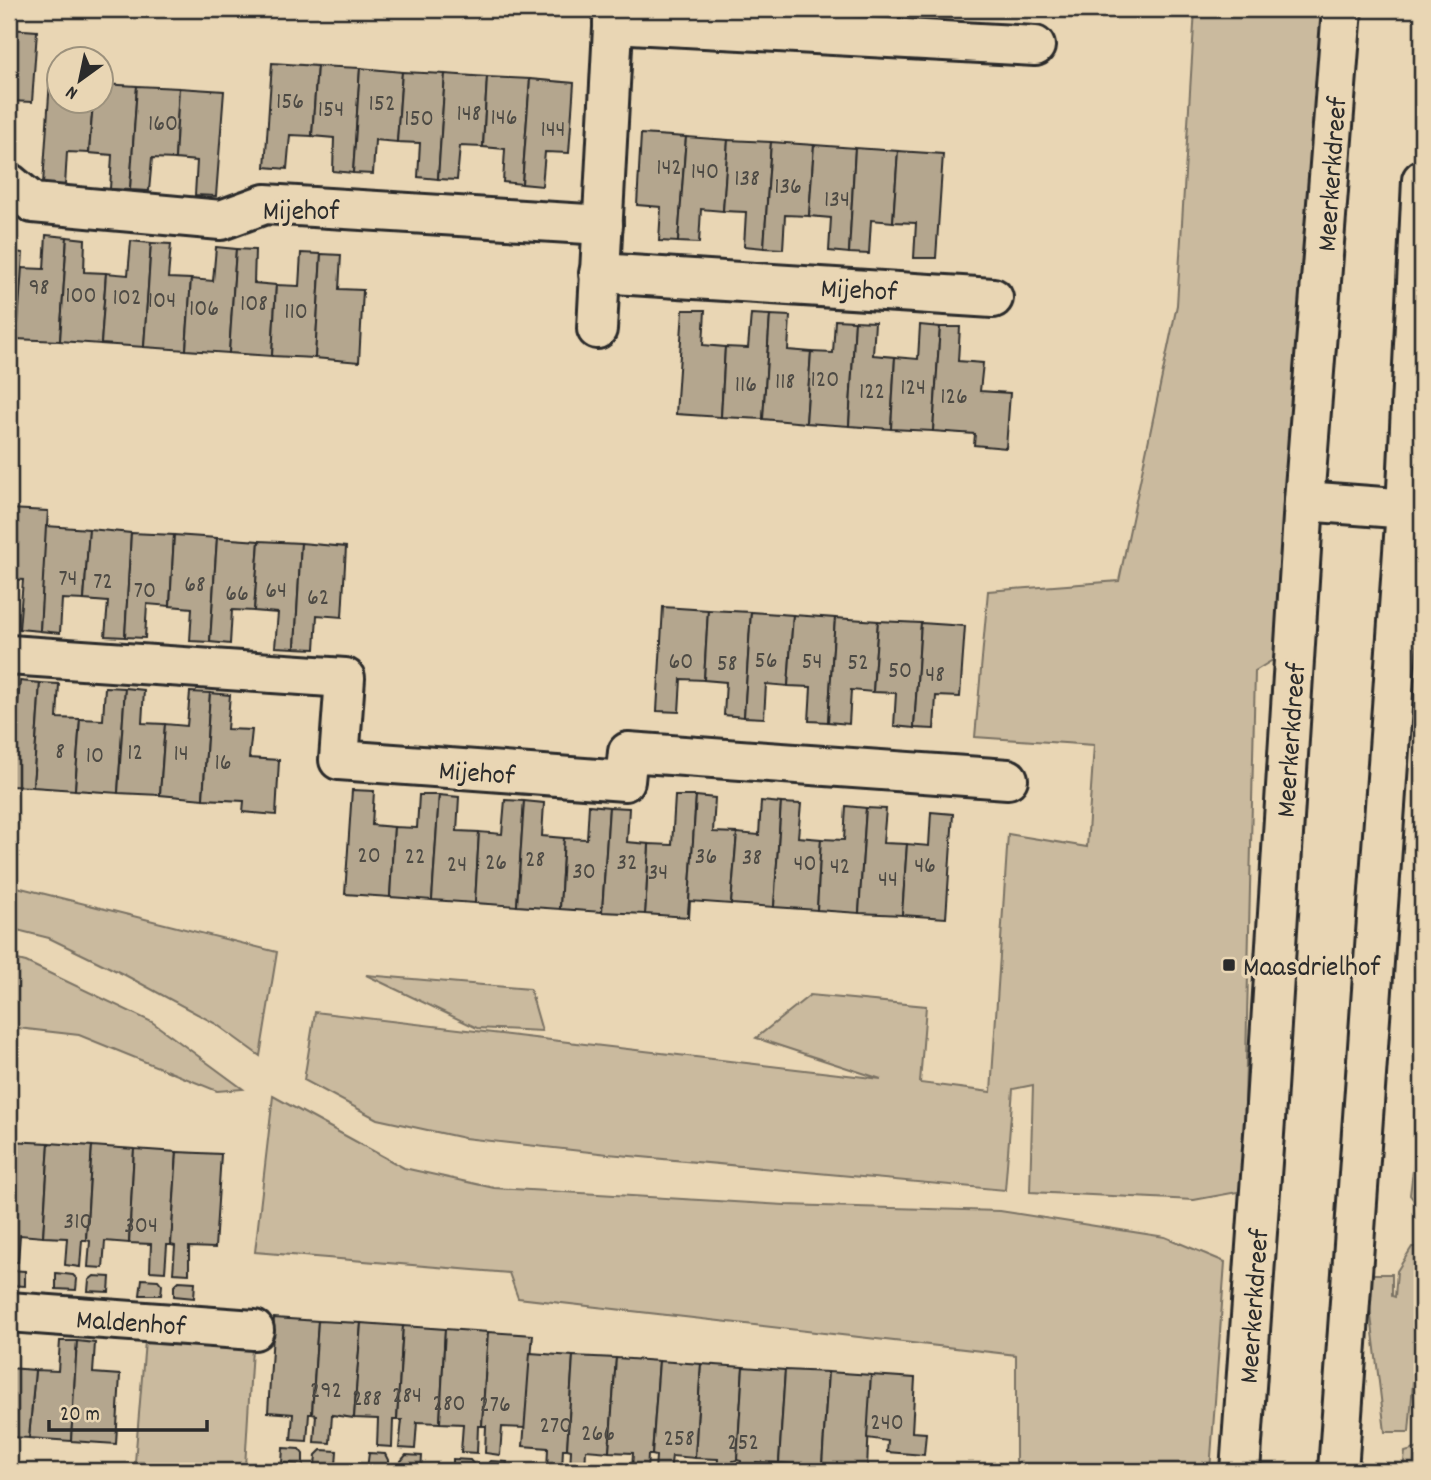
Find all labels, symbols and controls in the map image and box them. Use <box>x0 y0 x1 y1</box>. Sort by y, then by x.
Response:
north arrow <box>46 46 116 116</box>
text: N <box>61 77 84 105</box>
house number: 156 <box>276 86 304 120</box>
house number: 152 <box>369 88 395 122</box>
house number: 154 <box>318 94 344 128</box>
street label: Meerkerkdreef <box>1310 94 1360 253</box>
house number: 148 <box>457 98 481 132</box>
house number: 146 <box>491 102 517 136</box>
house number: 150 <box>404 103 434 137</box>
house number: 160 <box>148 108 178 142</box>
house number: 144 <box>540 114 566 148</box>
house number: 142 <box>656 152 682 186</box>
house number: 140 <box>691 156 719 190</box>
house number: 138 <box>734 163 760 197</box>
house number: 136 <box>774 171 802 205</box>
house number: 134 <box>824 184 850 218</box>
street label: Mijehof <box>263 194 340 234</box>
street label: Mijehof <box>820 271 899 315</box>
house number: 98 <box>29 272 49 306</box>
house number: 100 <box>65 280 97 314</box>
house number: 102 <box>113 282 141 316</box>
house number: 104 <box>148 285 176 319</box>
house number: 108 <box>240 288 268 322</box>
house number: 106 <box>189 293 219 327</box>
house number: 110 <box>284 296 308 330</box>
house number: 120 <box>811 364 839 398</box>
house number: 118 <box>775 366 795 400</box>
house number: 116 <box>735 369 757 403</box>
house number: 124 <box>900 372 926 406</box>
house number: 122 <box>859 376 885 410</box>
house number: 126 <box>940 381 968 415</box>
house number: 74 <box>58 563 78 597</box>
house number: 72 <box>93 566 113 600</box>
house number: 68 <box>184 569 206 603</box>
house number: 70 <box>134 575 156 609</box>
house number: 64 <box>265 575 287 609</box>
house number: 66 <box>225 578 249 612</box>
house number: 62 <box>307 582 329 616</box>
house number: 56 <box>755 645 777 679</box>
house number: 60 <box>669 646 693 680</box>
house number: 54 <box>801 646 823 680</box>
house number: 52 <box>847 647 869 681</box>
house number: 58 <box>717 648 737 682</box>
house number: 50 <box>888 655 912 689</box>
house number: 48 <box>925 659 945 693</box>
street label: Meerkerkdreef <box>1269 660 1319 819</box>
house number: 8 <box>55 736 65 770</box>
house number: 12 <box>127 737 143 771</box>
house number: 14 <box>173 738 189 772</box>
house number: 10 <box>86 740 104 774</box>
house number: 16 <box>214 747 232 781</box>
street label: Mijehof <box>437 753 517 799</box>
house number: 20 <box>357 840 381 874</box>
house number: 22 <box>405 841 425 875</box>
house number: 36 <box>695 841 717 875</box>
house number: 38 <box>742 842 762 876</box>
house number: 28 <box>525 844 545 878</box>
house number: 26 <box>485 847 507 881</box>
house number: 32 <box>616 847 638 881</box>
house number: 40 <box>793 848 817 882</box>
house number: 24 <box>447 849 467 883</box>
house number: 46 <box>914 850 936 884</box>
house number: 42 <box>830 851 850 885</box>
house number: 30 <box>572 856 596 890</box>
house number: 34 <box>648 857 668 891</box>
house number: 44 <box>878 864 898 898</box>
place label: Maasdrielhof <box>1243 950 1381 990</box>
marker: Maasdrielhof <box>1221 957 1237 973</box>
house number: 310 <box>64 1206 93 1240</box>
house number: 304 <box>124 1210 158 1244</box>
street label: Meerkerkdreef <box>1232 1226 1282 1385</box>
street label: Maldenhof <box>75 1302 188 1350</box>
house number: 292 <box>310 1375 342 1409</box>
house number: 284 <box>392 1380 422 1414</box>
house number: 288 <box>352 1383 382 1417</box>
house number: 280 <box>432 1388 466 1422</box>
scale bar <box>49 1389 206 1433</box>
house number: 276 <box>479 1389 511 1423</box>
text: 20 m <box>60 1401 100 1431</box>
house number: 240 <box>870 1407 904 1441</box>
house number: 270 <box>540 1410 572 1444</box>
house number: 266 <box>581 1418 615 1452</box>
house number: 258 <box>663 1423 695 1457</box>
house number: 252 <box>727 1427 759 1461</box>

